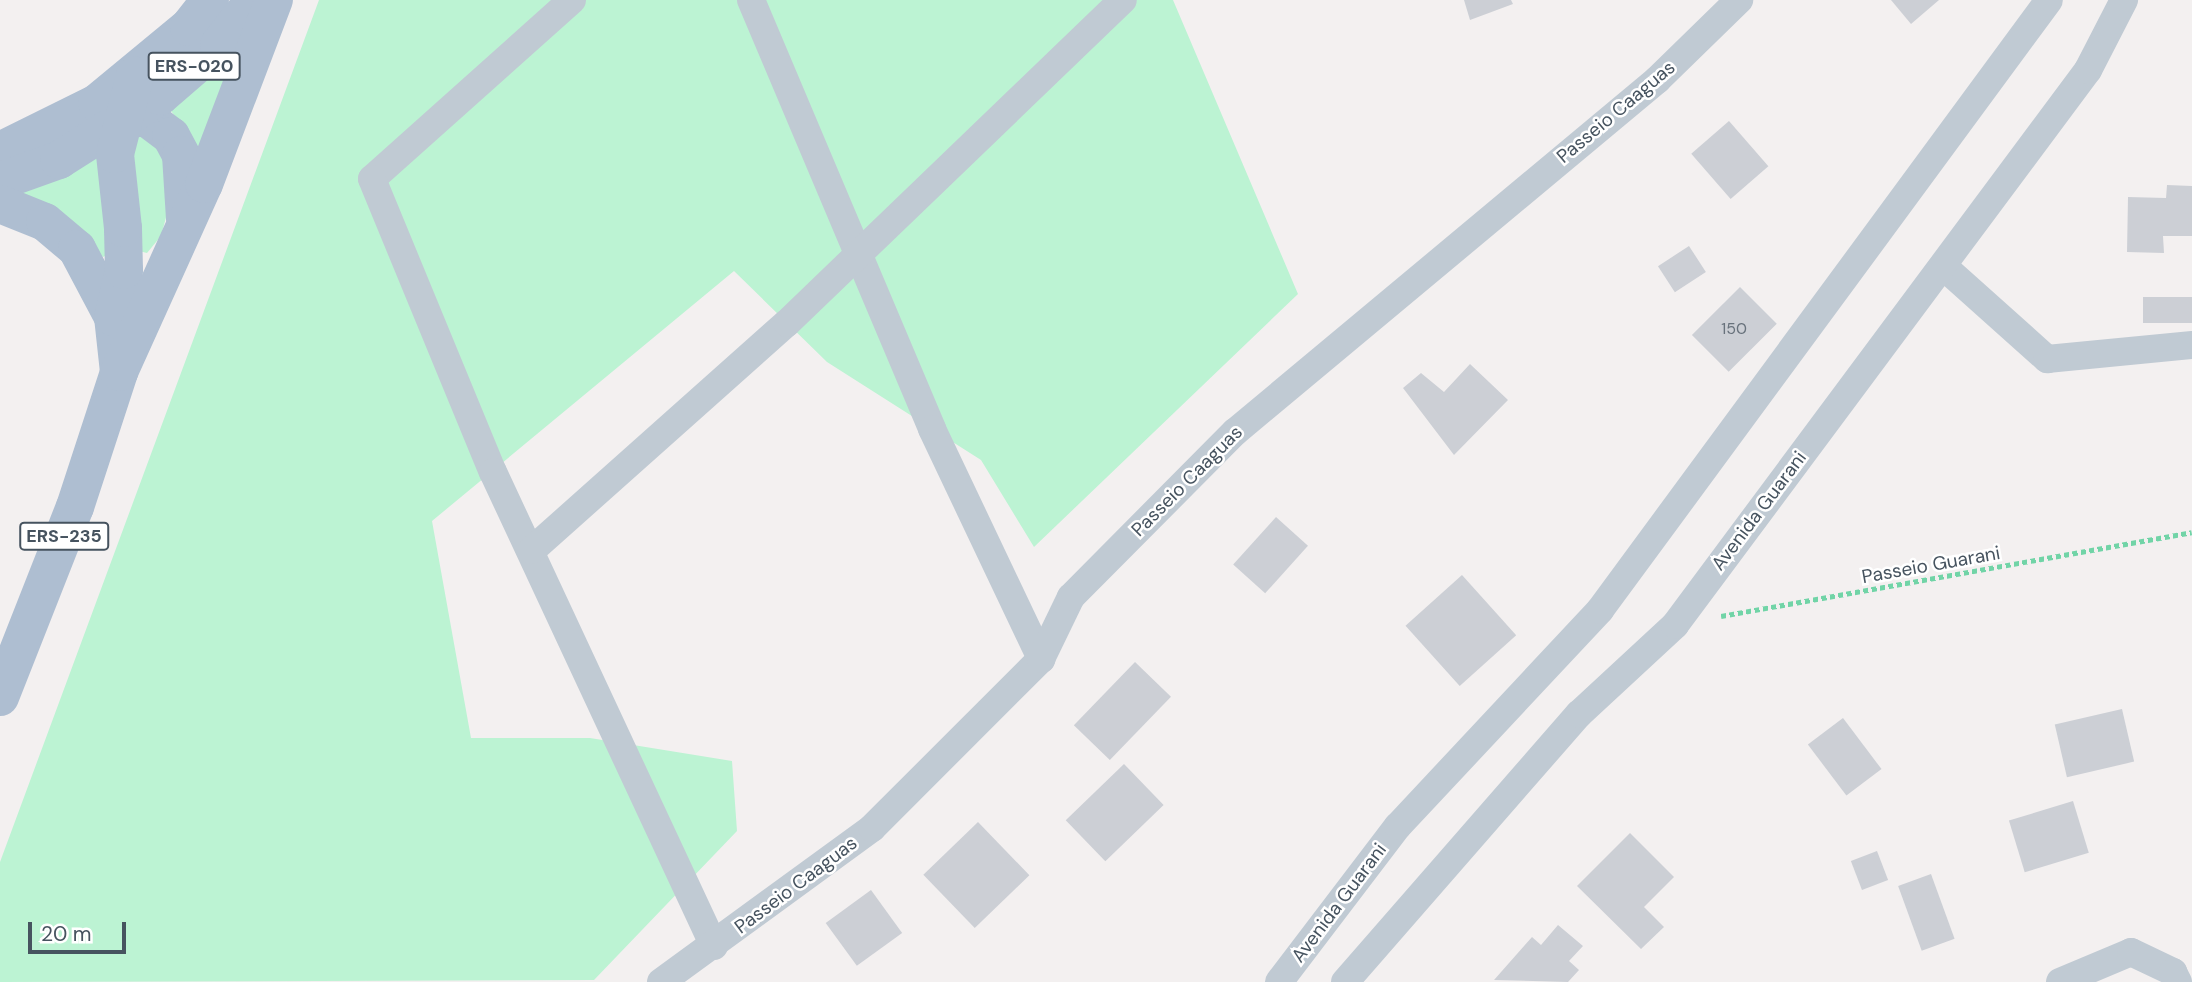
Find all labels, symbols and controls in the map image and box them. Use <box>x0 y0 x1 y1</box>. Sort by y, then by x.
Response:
road number: ERS-020 <box>147 52 241 80</box>
street label: Passeio Caaguas <box>1552 56 1680 168</box>
house number: 150 <box>1721 319 1747 339</box>
street label: Passeio Caaguas <box>1127 421 1247 541</box>
street label: Avenida Guarani <box>1707 447 1811 575</box>
road number: ERS-235 <box>18 522 110 550</box>
street label: Passeio Guarani <box>1860 542 2002 588</box>
street label: Passeio Caaguas <box>730 832 862 938</box>
street label: Avenida Guarani <box>1287 839 1391 967</box>
scale bar <box>32 908 130 952</box>
text: 20 m <box>41 920 92 948</box>

